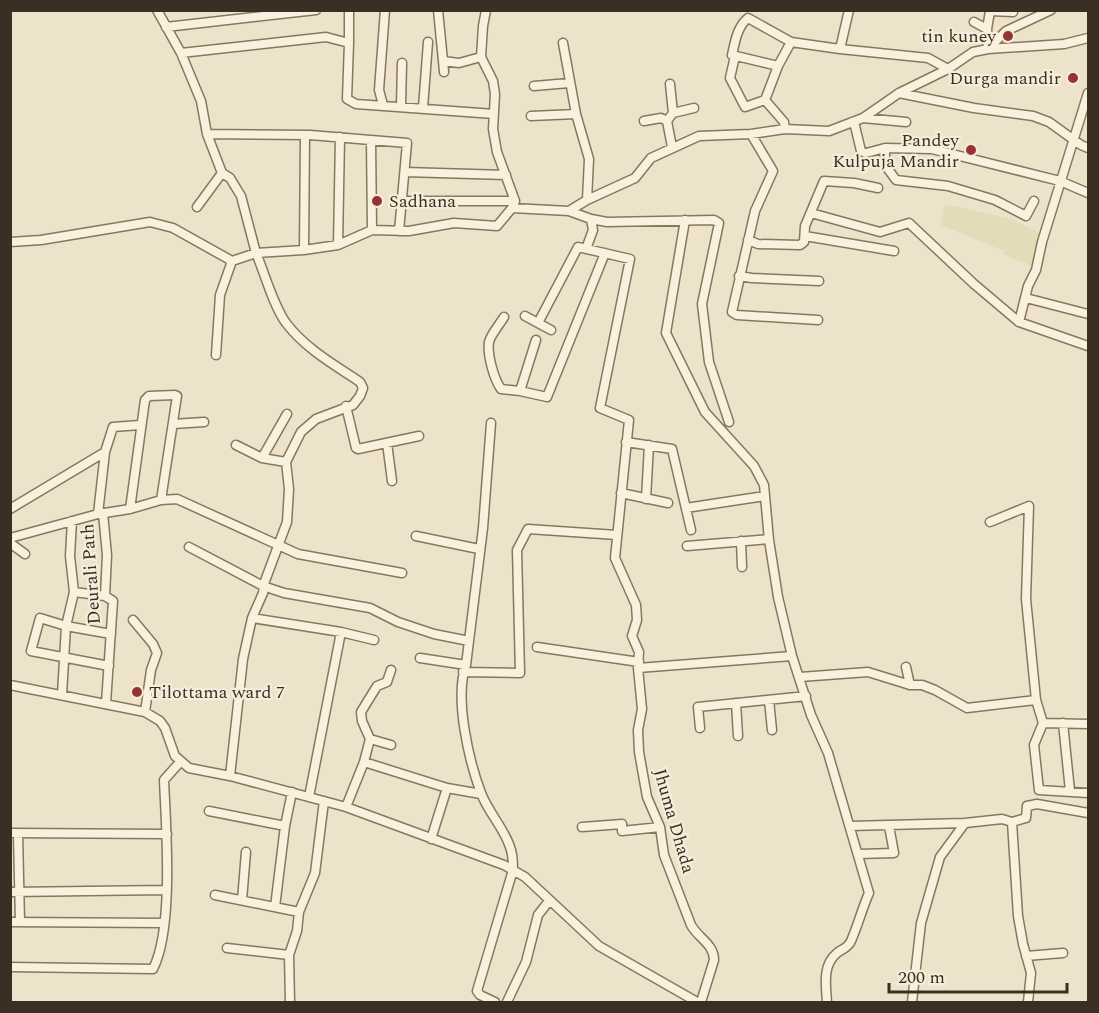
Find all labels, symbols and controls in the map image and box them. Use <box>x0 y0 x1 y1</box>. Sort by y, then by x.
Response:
place label: tin kuney <box>921 23 997 50</box>
marker: tin kuney <box>1001 29 1015 43</box>
place label: Durga mandir <box>949 65 1061 92</box>
marker: Durga mandir <box>1066 71 1080 85</box>
place label: Pandey Kulpuja Mandir <box>833 127 960 175</box>
marker: Pandey Kulpuja Mandir <box>964 143 978 157</box>
place label: Sadhana <box>389 188 456 215</box>
marker: Sadhana <box>370 194 384 208</box>
street label: Deurali Path <box>74 523 108 625</box>
place label: Tilottama ward 7 <box>149 679 285 706</box>
marker: Tilottama ward 7 <box>130 685 144 699</box>
street label: Jhuma Dhada <box>646 765 702 877</box>
scale bar <box>889 956 1068 994</box>
text: 200 m <box>898 964 945 991</box>

